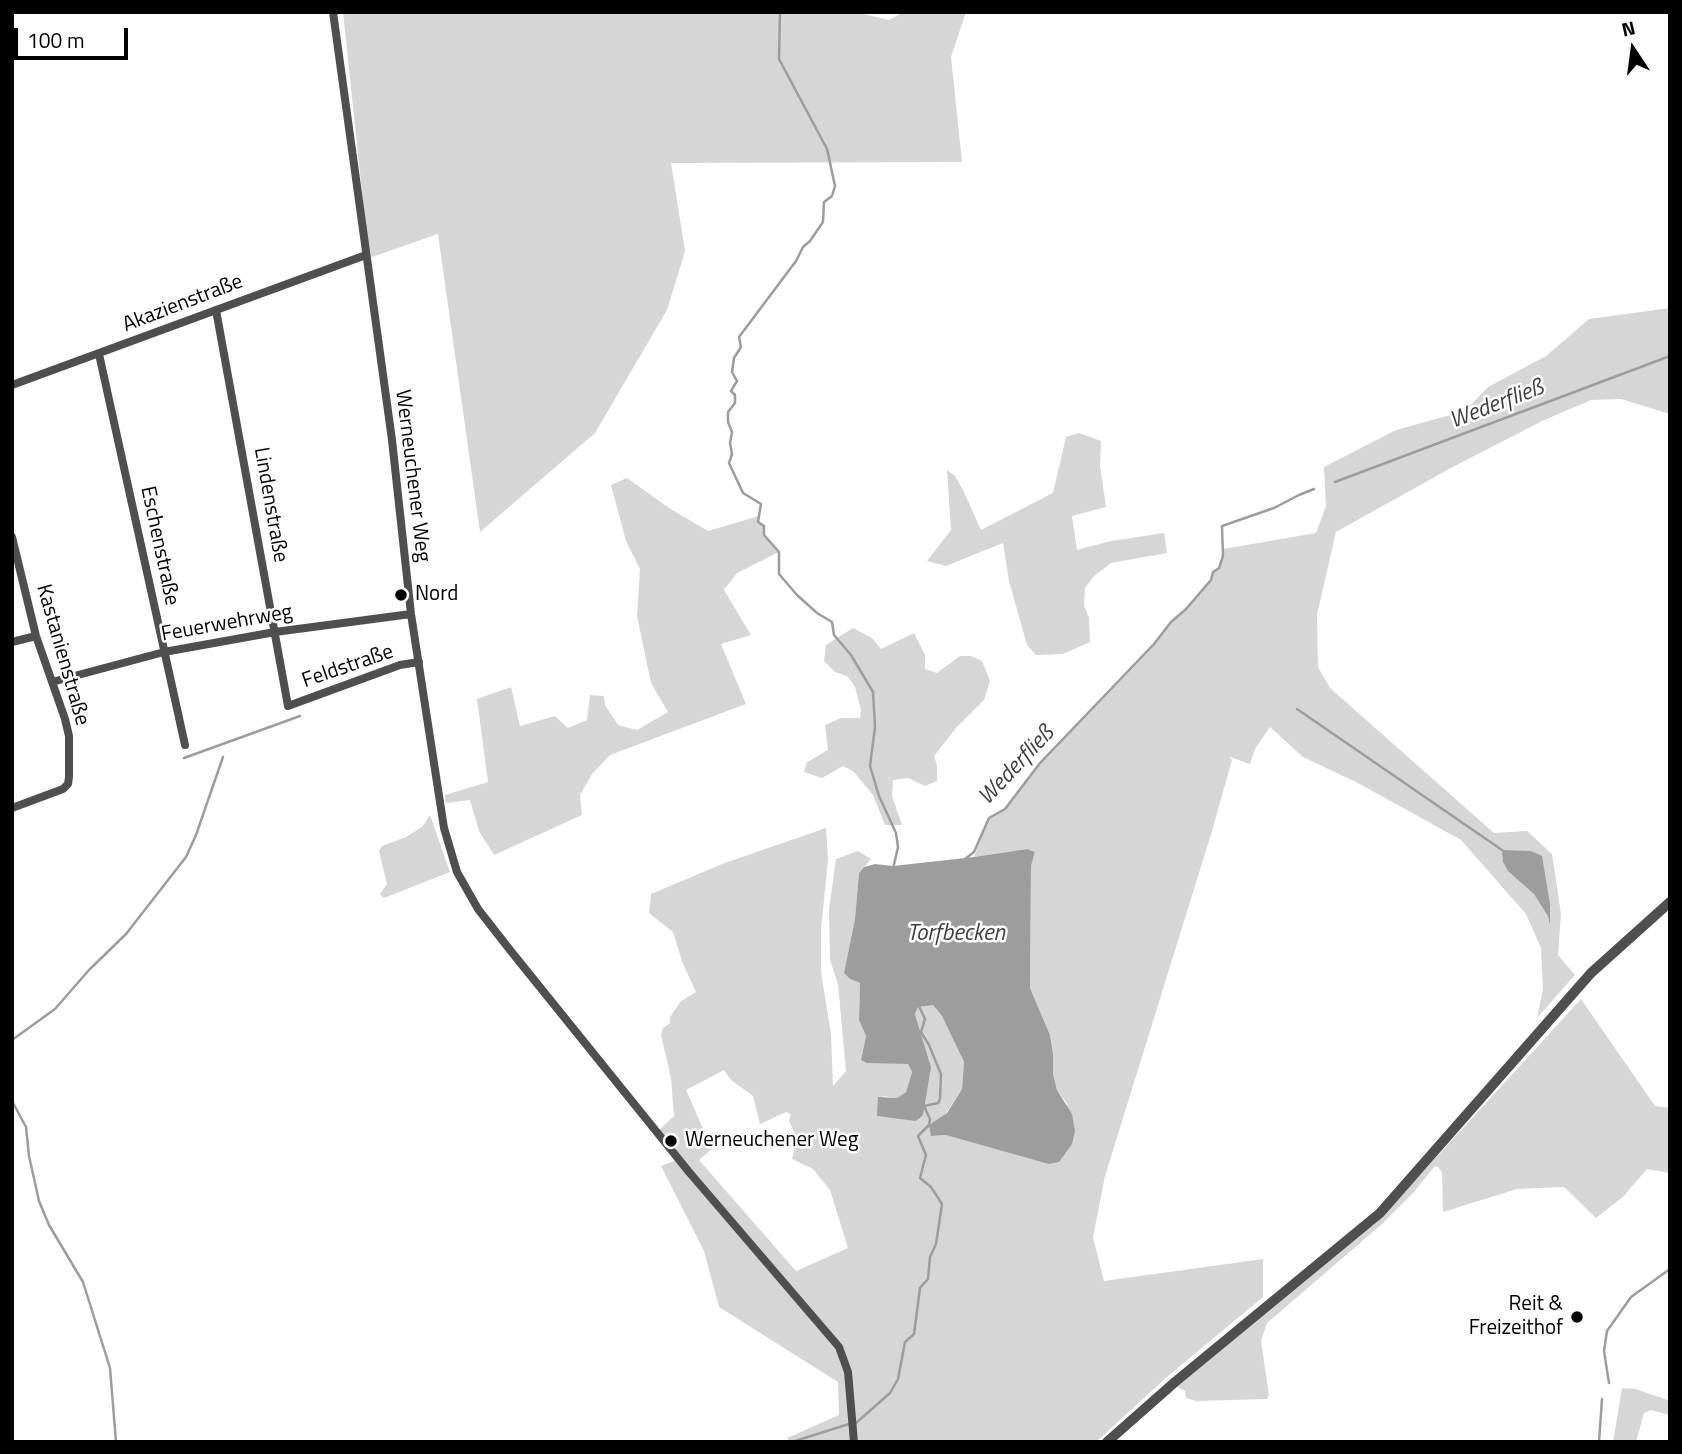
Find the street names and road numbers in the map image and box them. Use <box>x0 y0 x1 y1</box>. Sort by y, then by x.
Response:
street label: Akazienstraße <box>119 270 247 338</box>
street label: Werneuchener Weg <box>389 388 435 564</box>
street label: Lindenstraße <box>247 445 293 565</box>
street label: Eschenstraße <box>134 484 184 608</box>
street label: Kastanienstraße <box>30 582 94 728</box>
street label: Feuerwehrweg <box>160 600 294 648</box>
street label: Feldstraße <box>299 640 397 694</box>

